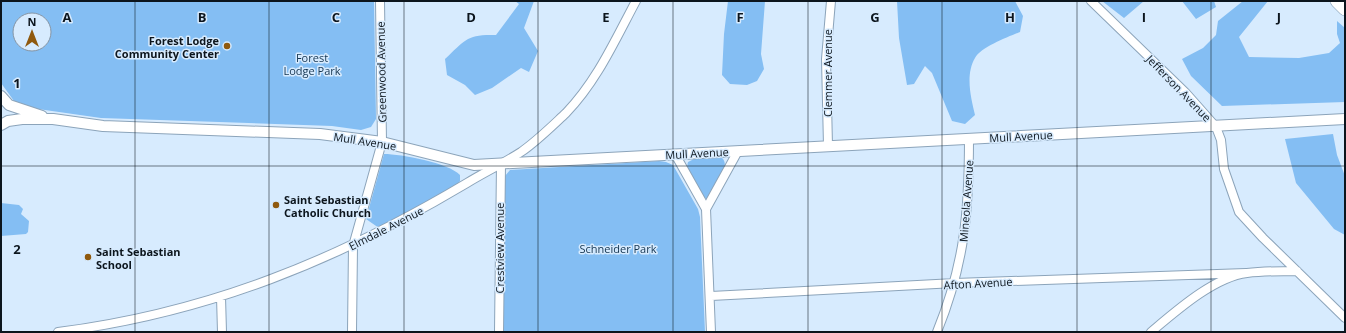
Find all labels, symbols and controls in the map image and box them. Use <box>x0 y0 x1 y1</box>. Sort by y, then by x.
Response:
text: A <box>63 8 72 26</box>
text: B <box>198 8 207 26</box>
text: C <box>332 8 340 26</box>
text: D <box>466 8 476 26</box>
text: E <box>602 8 610 26</box>
text: F <box>736 8 744 26</box>
text: G <box>870 8 880 26</box>
text: H <box>1005 8 1015 26</box>
text: I <box>1142 8 1146 26</box>
text: J <box>1276 8 1281 26</box>
north arrow <box>12 12 52 52</box>
text: N <box>28 14 36 29</box>
street label: Greenwood Avenue <box>373 21 389 123</box>
street label: Clemmer Avenue <box>820 29 835 117</box>
place label: Forest Lodge Community Center <box>115 33 219 61</box>
marker: Forest Lodge Community Center <box>222 41 232 51</box>
park label: Forest Lodge Park <box>283 50 341 78</box>
street label: Jefferson Avenue <box>1143 51 1215 124</box>
text: 1 <box>13 74 21 92</box>
street label: Mull Avenue <box>989 127 1053 145</box>
street label: Mull Avenue <box>333 129 397 153</box>
street label: Mull Avenue <box>665 144 729 162</box>
street label: Mineola Avenue <box>956 159 976 243</box>
place label: Saint Sebastian Catholic Church <box>284 192 371 220</box>
marker: Saint Sebastian Catholic Church <box>271 200 281 210</box>
street label: Elmdale Avenue <box>346 203 426 253</box>
street label: Crestview Avenue <box>492 203 507 293</box>
text: 2 <box>13 240 21 258</box>
park label: Schneider Park <box>579 241 657 256</box>
place label: Saint Sebastian School <box>96 244 181 272</box>
marker: Saint Sebastian School <box>83 252 93 262</box>
street label: Afton Avenue <box>943 274 1013 292</box>

